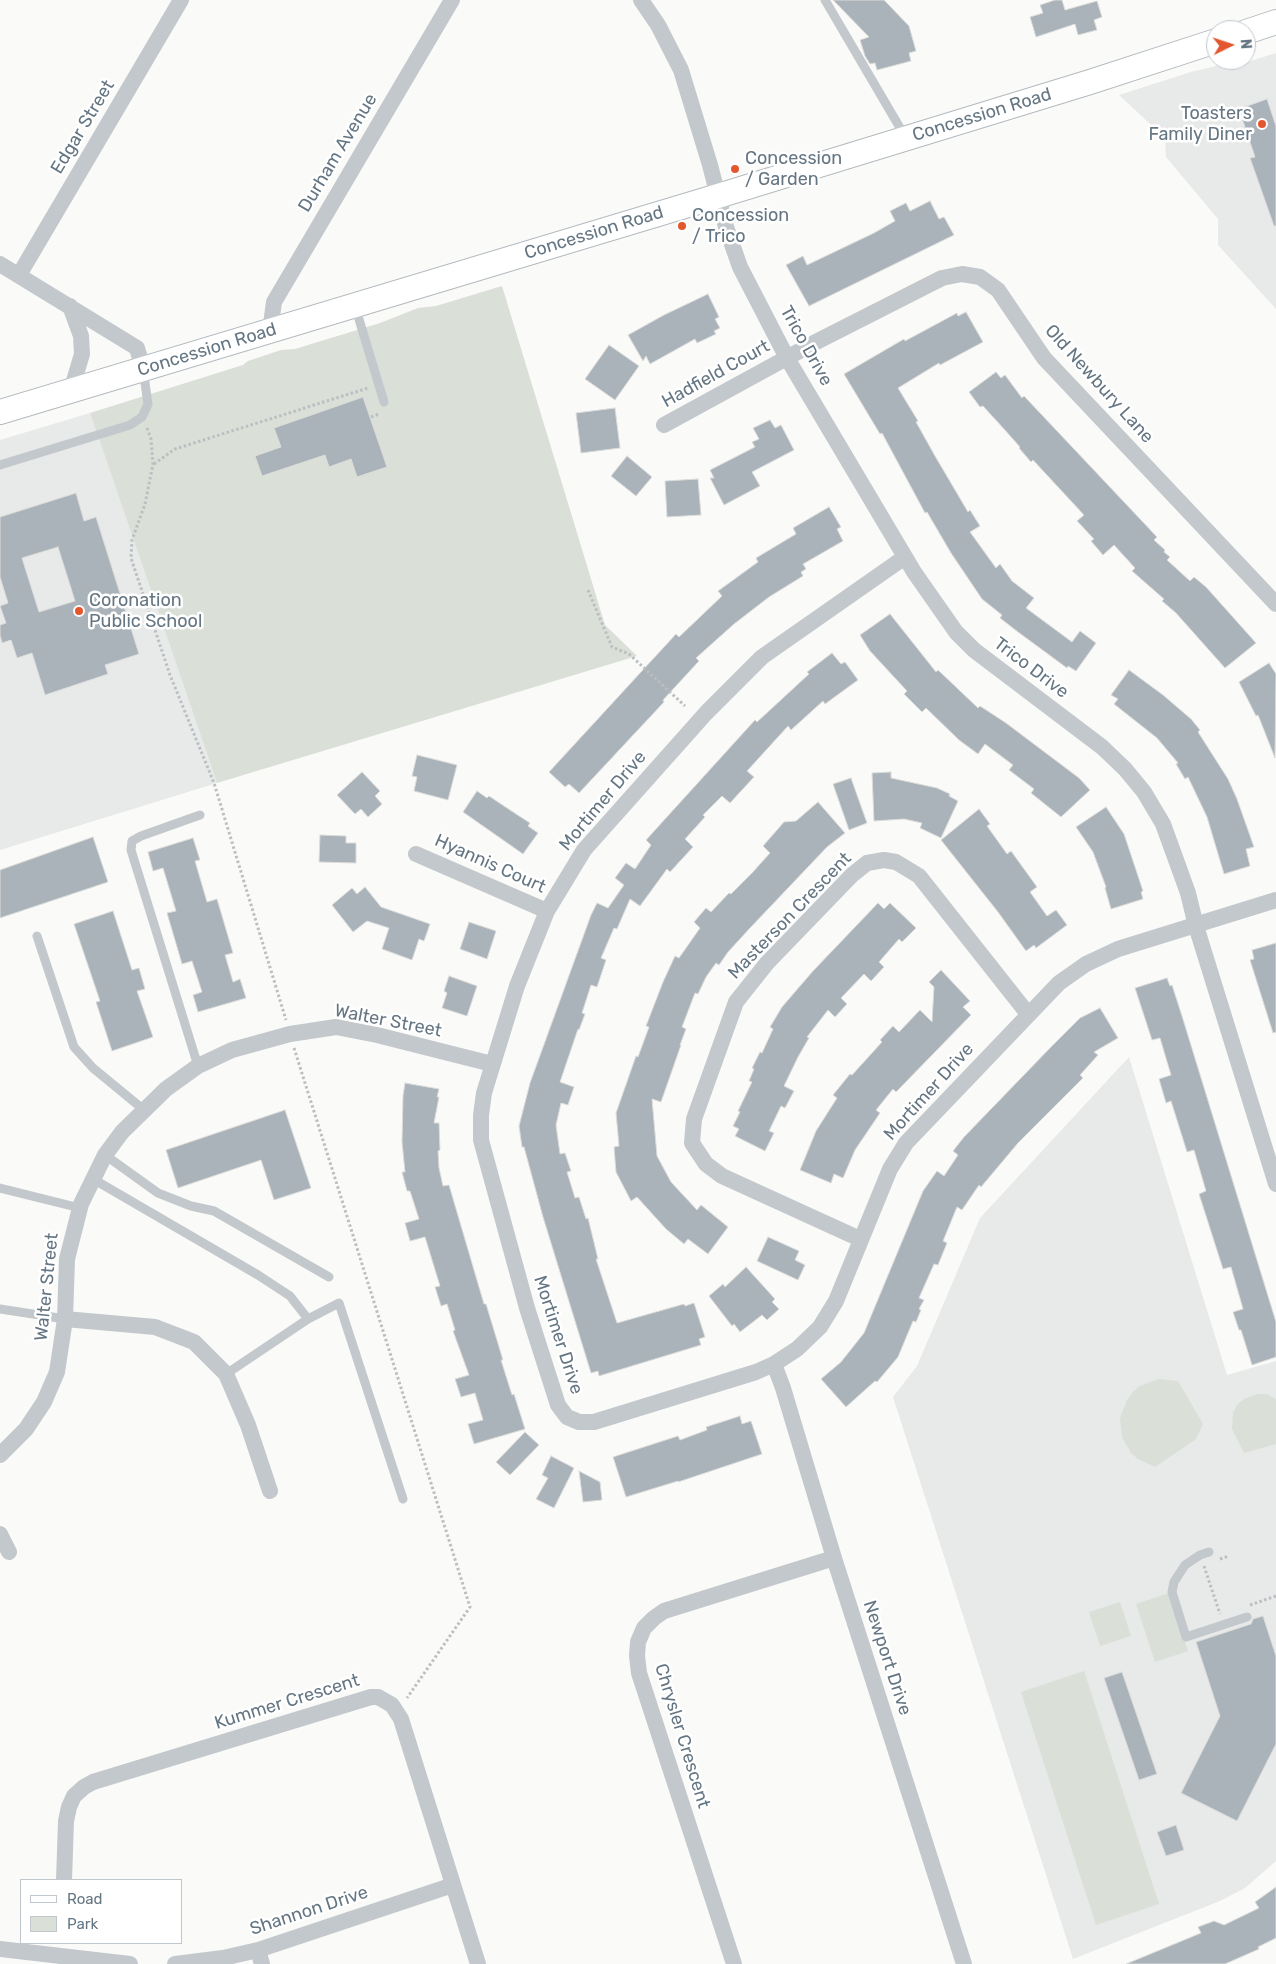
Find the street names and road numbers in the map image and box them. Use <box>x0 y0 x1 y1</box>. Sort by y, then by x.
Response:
street label: Edgar Street <box>47 76 119 178</box>
street label: Concession Road <box>910 84 1054 146</box>
street label: Durham Avenue <box>294 90 382 216</box>
street label: Concession Road <box>522 202 666 264</box>
street label: Trico Drive <box>775 302 837 390</box>
street label: Concession Road <box>135 319 279 381</box>
street label: Old Newbury Lane <box>1040 320 1158 448</box>
street label: Hadfield Court <box>658 335 774 413</box>
street label: Trico Drive <box>989 633 1073 703</box>
street label: Mortimer Drive <box>555 747 651 855</box>
street label: Hyannis Court <box>431 830 549 898</box>
street label: Masterson Crescent <box>724 848 856 984</box>
street label: Walter Street <box>333 1000 443 1042</box>
street label: Mortimer Drive <box>880 1039 978 1145</box>
street label: Walter Street <box>31 1232 63 1342</box>
street label: Mortimer Drive <box>529 1273 587 1397</box>
street label: Newport Drive <box>858 1598 916 1718</box>
street label: Chrysler Crescent <box>650 1661 714 1811</box>
street label: Kummer Crescent <box>212 1670 362 1734</box>
street label: Shannon Drive <box>247 1882 371 1940</box>

